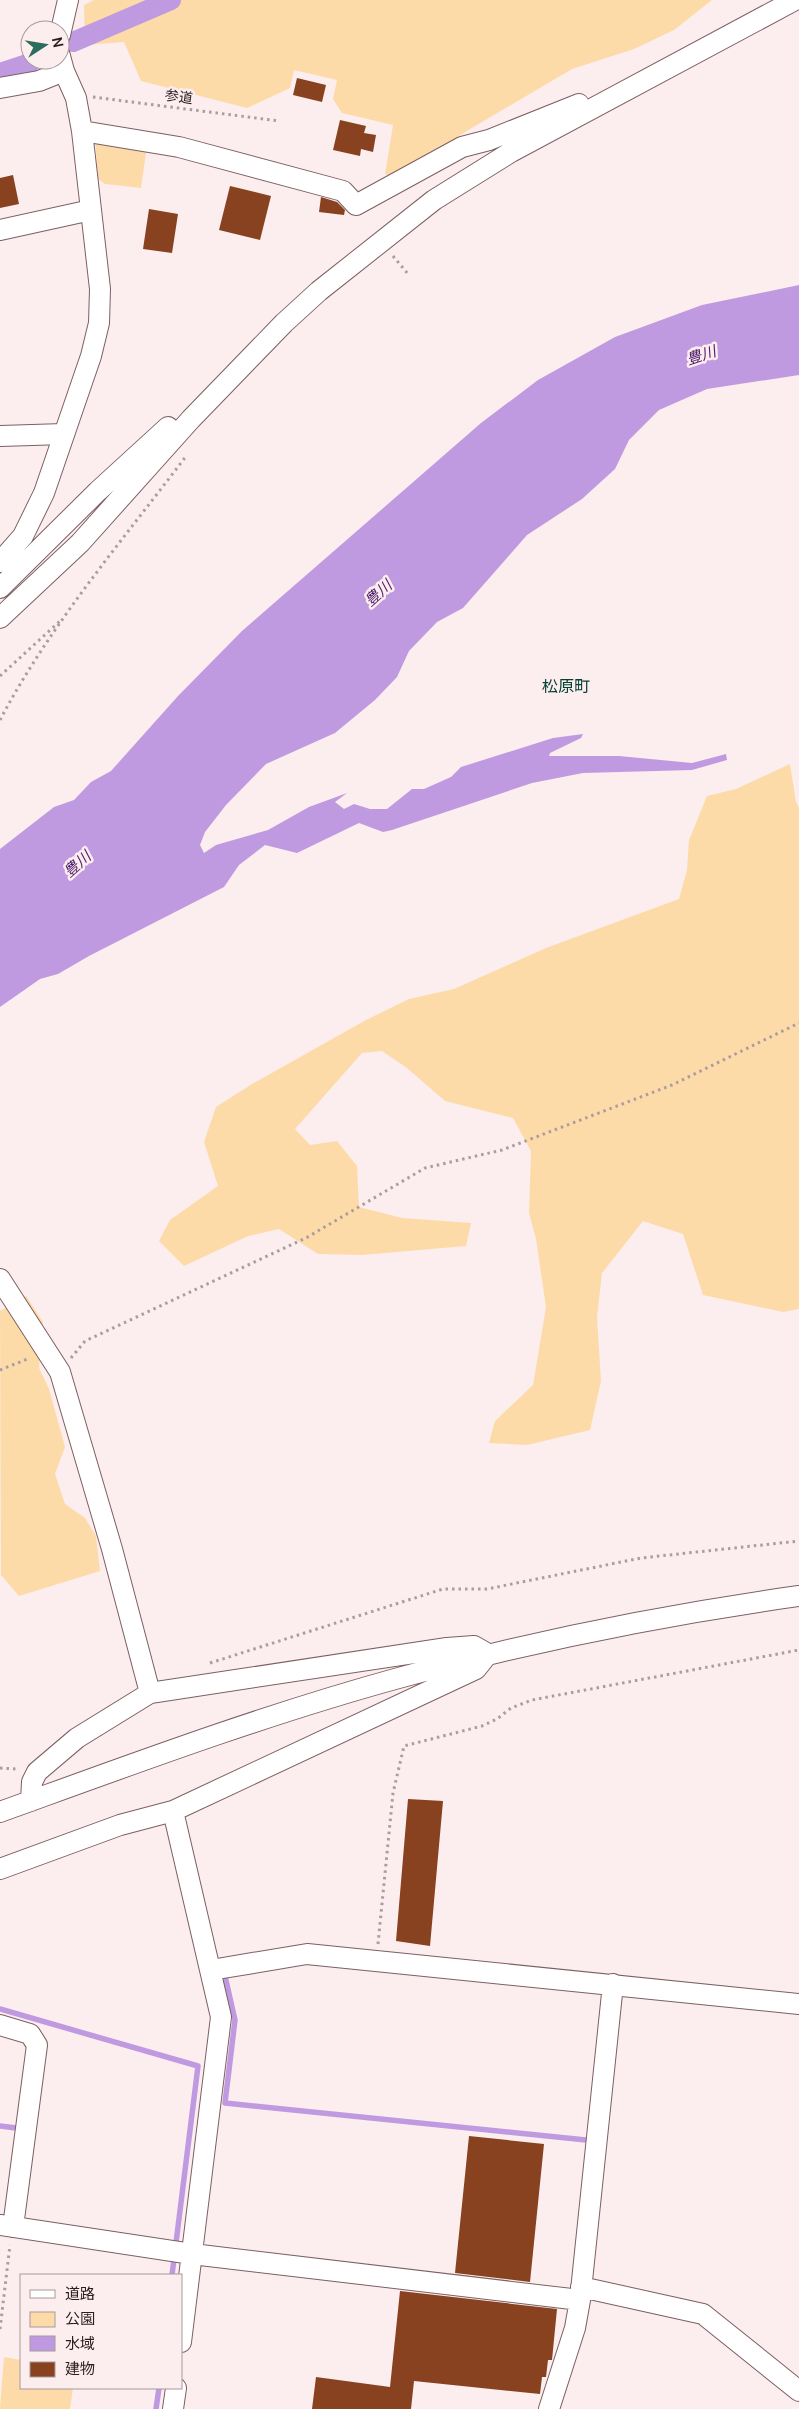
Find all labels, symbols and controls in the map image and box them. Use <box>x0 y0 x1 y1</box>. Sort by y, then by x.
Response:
north arrow <box>20 20 70 70</box>
text: N <box>48 35 69 49</box>
street label: 参道 <box>164 85 194 107</box>
water label: 豊川 <box>683 340 720 370</box>
water label: 豊川 <box>360 574 398 611</box>
district label: 松原町 <box>542 675 590 697</box>
water label: 豊川 <box>59 845 97 882</box>
legend <box>20 2274 182 2389</box>
text: 道路 <box>65 2283 95 2304</box>
text: 公園 <box>65 2308 95 2329</box>
text: 水域 <box>65 2333 95 2354</box>
text: 建物 <box>65 2358 95 2379</box>

